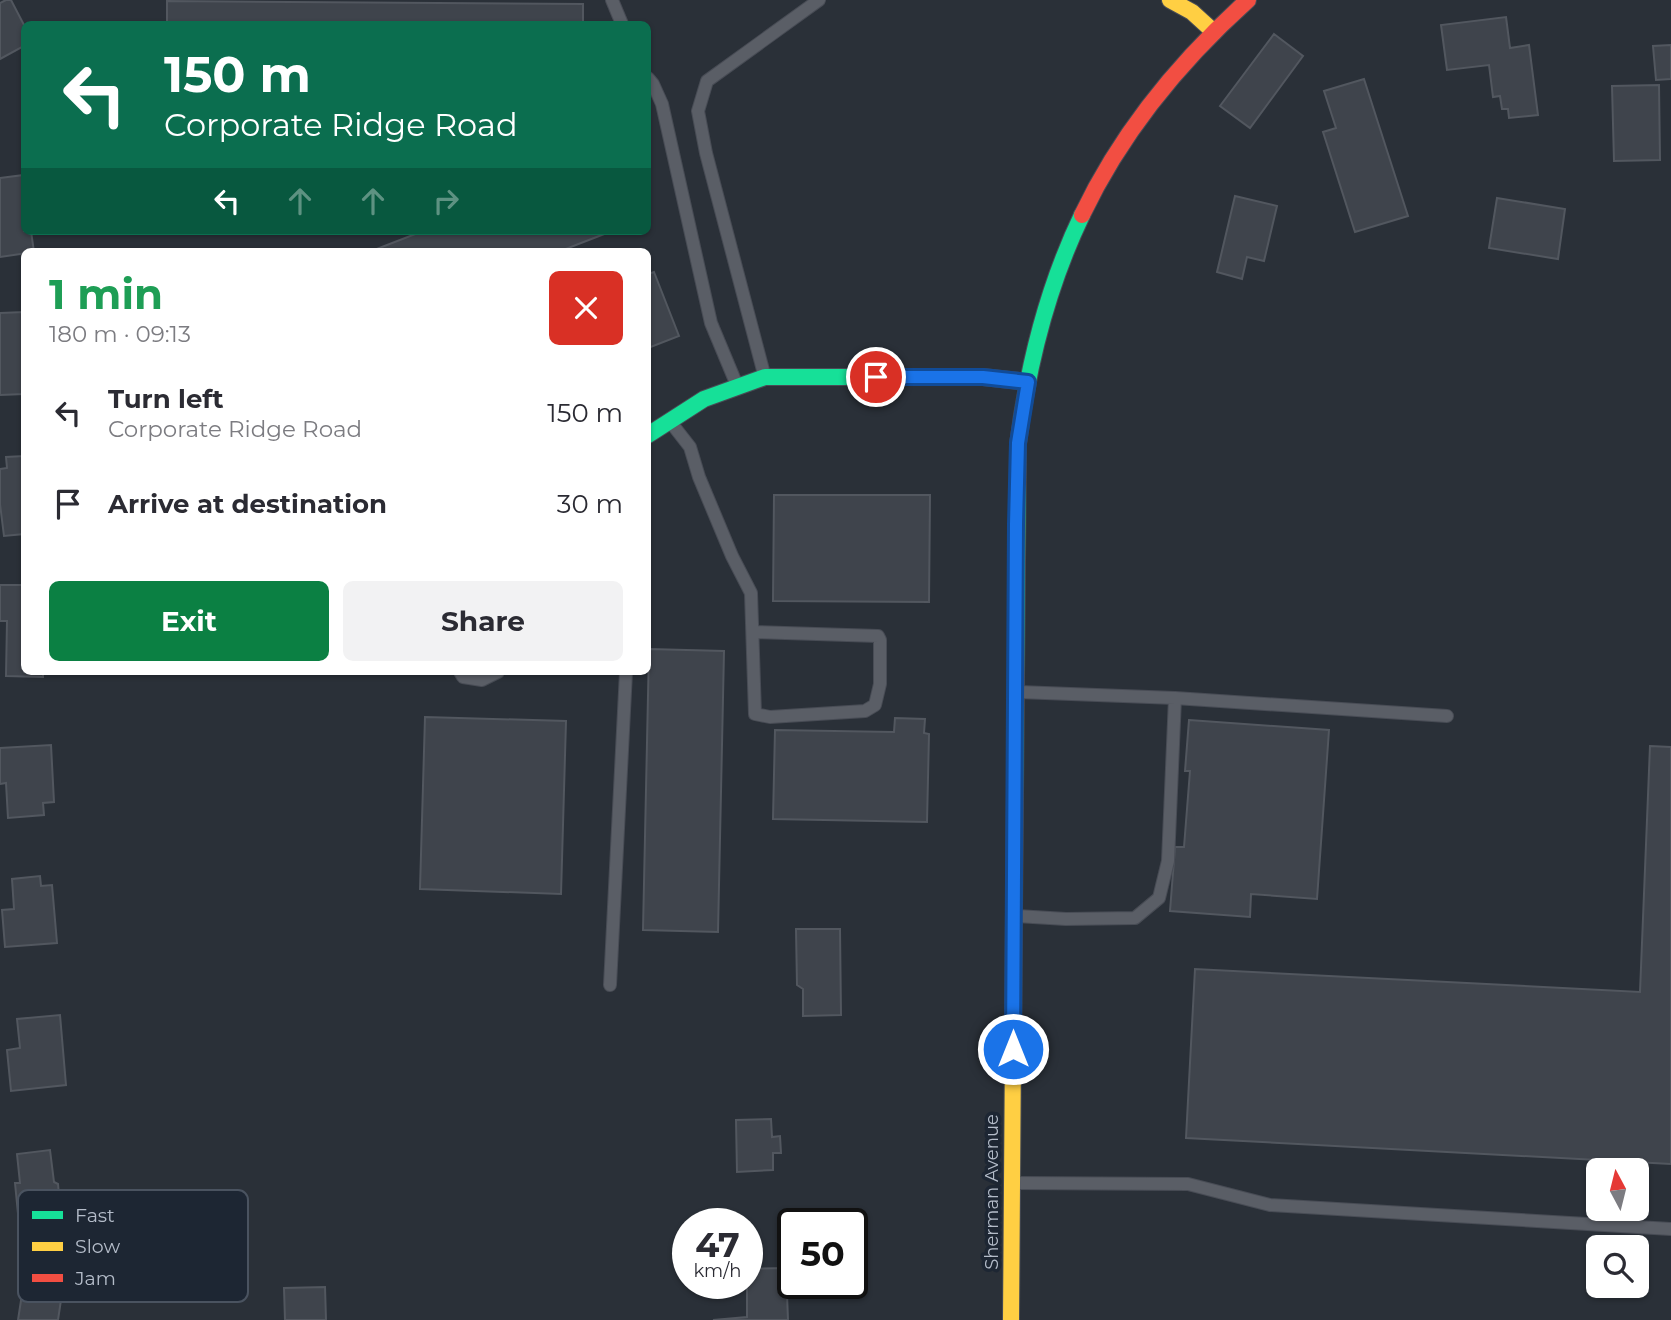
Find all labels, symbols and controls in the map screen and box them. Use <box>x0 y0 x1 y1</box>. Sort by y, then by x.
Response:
text: 150 m <box>164 45 311 104</box>
icon: left <box>49 49 140 140</box>
text: Corporate Ridge Road <box>164 105 518 144</box>
icon: left <box>208 182 246 220</box>
icon: ahead <box>281 182 319 220</box>
icon: ahead <box>354 182 392 220</box>
icon: right <box>427 182 465 220</box>
text: 1 min <box>49 268 163 320</box>
button: close <box>549 271 623 345</box>
text: 180 m · 09:13 <box>49 320 191 348</box>
pin <box>846 347 906 407</box>
icon: arrive <box>857 358 895 396</box>
text: Turn left <box>108 383 224 415</box>
icon: left <box>49 394 87 432</box>
text: 150 m <box>547 397 623 429</box>
text: Corporate Ridge Road <box>108 415 362 443</box>
icon: arrive <box>49 485 87 523</box>
text: Arrive at destination <box>108 488 387 520</box>
text: 30 m <box>557 488 623 520</box>
button: Exit <box>49 581 329 661</box>
button: Share <box>343 581 623 661</box>
position arrow <box>976 1012 1050 1086</box>
street label: Sherman Avenue <box>981 1114 1003 1270</box>
north arrow <box>1586 1158 1648 1222</box>
map controls <box>1586 1158 1649 1298</box>
legend <box>18 1190 248 1302</box>
text: Fast <box>75 1204 115 1227</box>
speed limit sign: 50 <box>777 1208 868 1299</box>
text: 47 <box>695 1223 740 1266</box>
text: Slow <box>75 1235 120 1258</box>
button: search <box>1586 1235 1649 1298</box>
text: km/h <box>693 1260 742 1282</box>
text: Jam <box>74 1267 116 1290</box>

